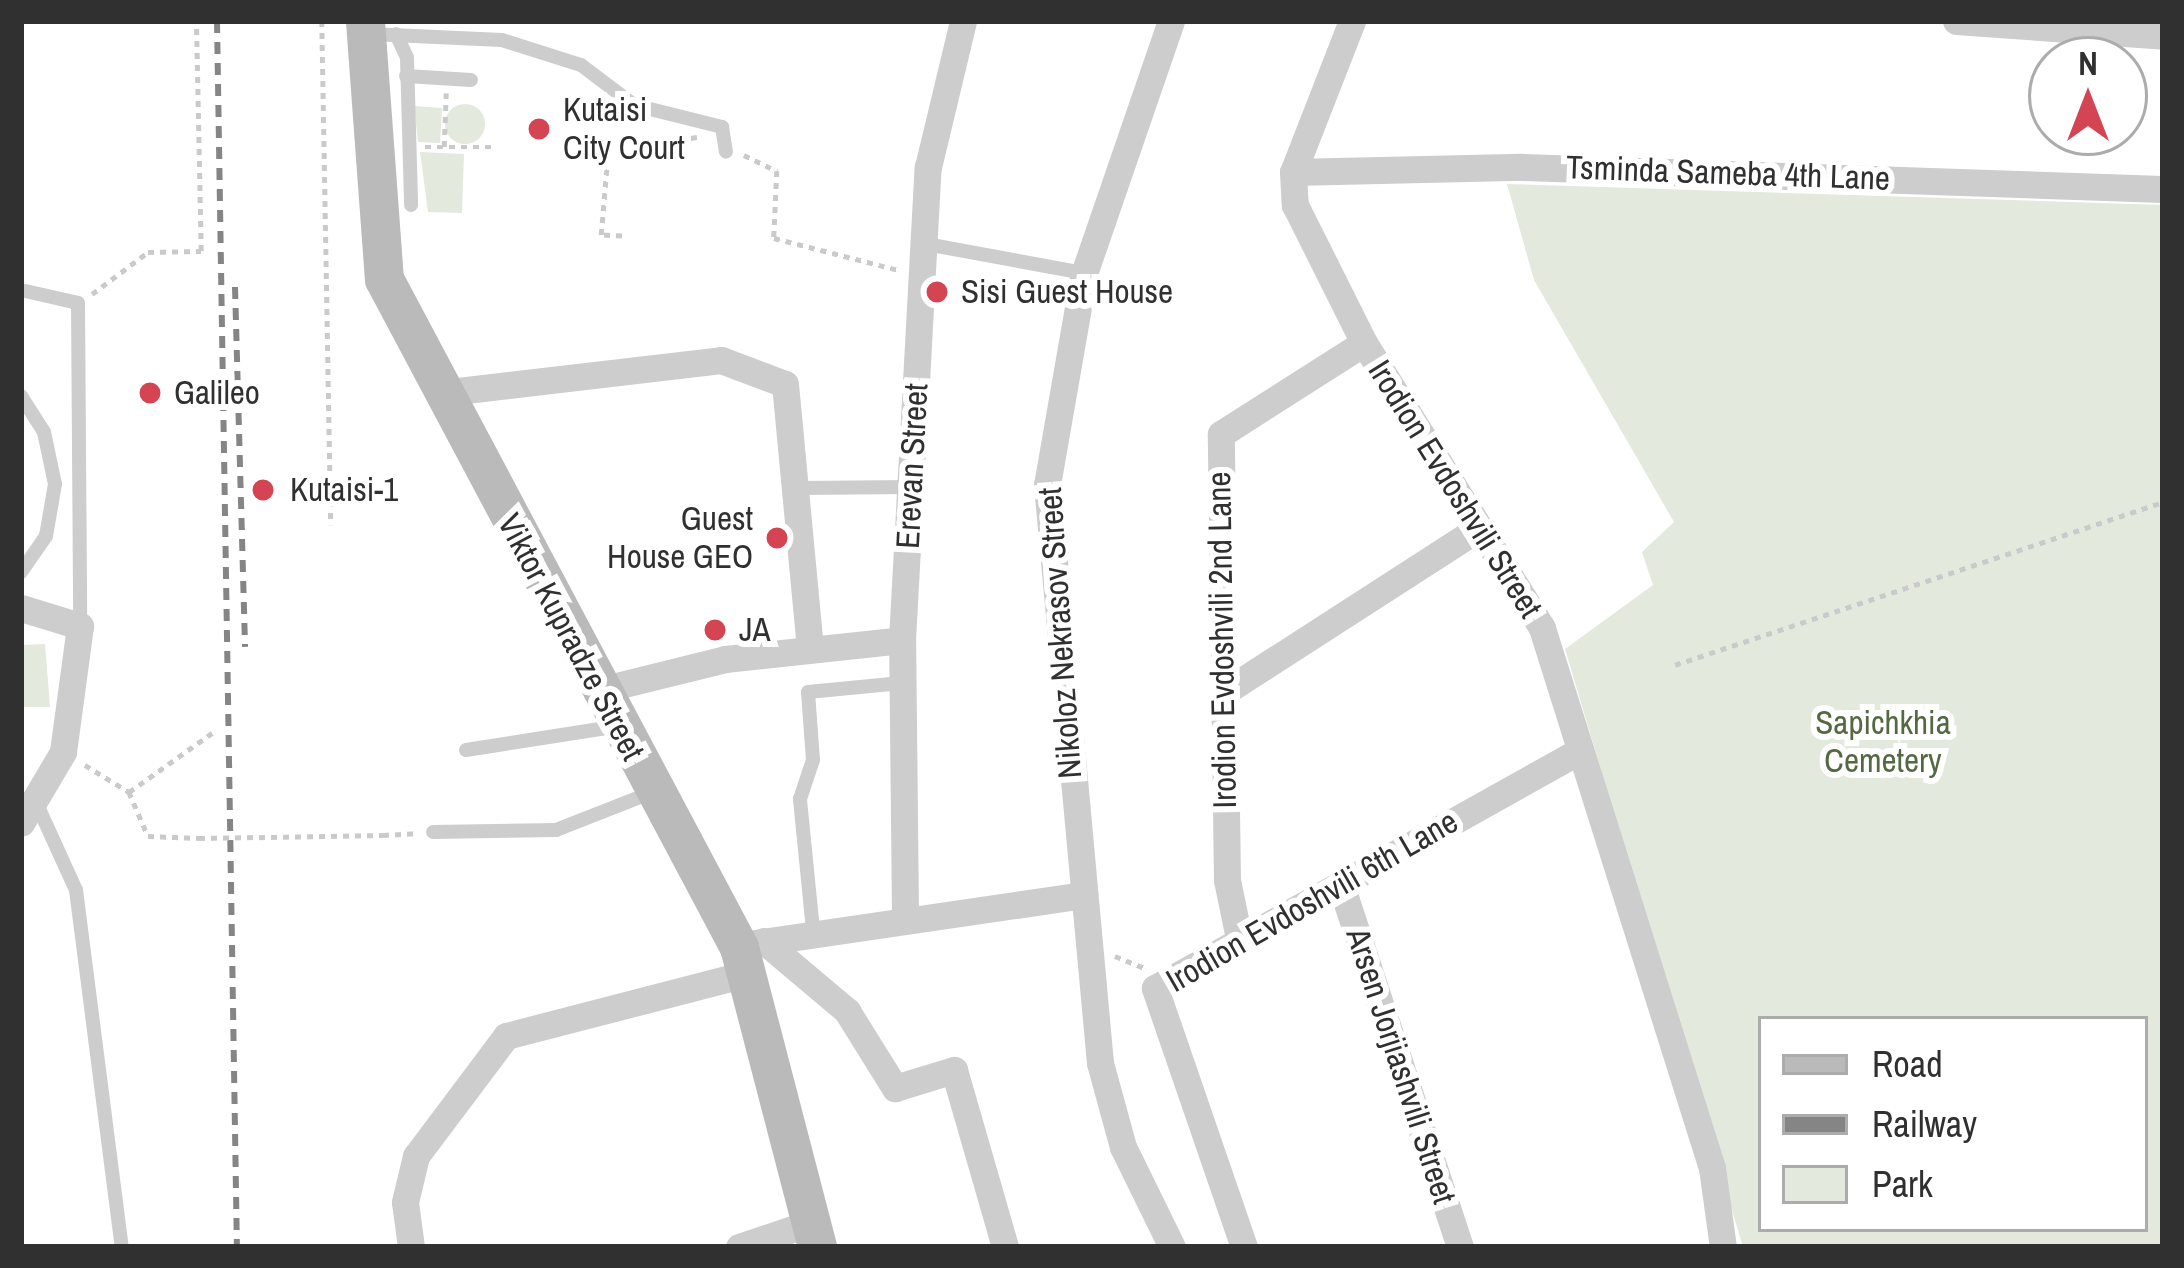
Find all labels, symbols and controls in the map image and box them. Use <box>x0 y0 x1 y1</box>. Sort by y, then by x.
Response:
north arrow <box>2028 36 2148 156</box>
text: N <box>2078 41 2098 85</box>
place label: Kutaisi City Court <box>563 90 685 168</box>
marker: Kutaisi City Court <box>526 116 552 142</box>
street label: Tsminda Sameba 4th Lane <box>1565 148 1891 198</box>
place label: Sisi Guest House <box>961 272 1173 312</box>
marker: Sisi Guest House <box>924 279 950 305</box>
street label: Irodion Evdoshvili Street <box>1360 353 1550 625</box>
place label: Galileo <box>174 373 260 413</box>
marker: Galileo <box>137 380 163 406</box>
street label: Erevan Street <box>888 382 936 550</box>
place label: Kutaisi-1 <box>290 470 398 510</box>
street label: Irodion Evdoshvili 2nd Lane <box>1199 471 1245 809</box>
marker: Kutaisi-1 <box>247 474 279 506</box>
street label: Nikoloz Nekrasov Street <box>1030 486 1090 780</box>
place label: Guest House GEO <box>607 499 753 577</box>
street label: Viktor Kupradze Street <box>489 507 653 767</box>
marker: Guest House GEO <box>764 525 790 551</box>
place label: JA <box>739 610 771 650</box>
marker: JA <box>702 617 728 643</box>
park label: Sapichkhia Cemetery <box>1815 703 1951 781</box>
street label: Irodion Evdoshvili 6th Lane <box>1159 801 1465 1001</box>
street label: Arsen Jorjiashvili Street <box>1338 923 1464 1209</box>
legend <box>1758 1016 2148 1232</box>
text: Road <box>1872 1040 1943 1088</box>
text: Railway <box>1872 1100 1977 1148</box>
text: Park <box>1872 1160 1933 1208</box>

